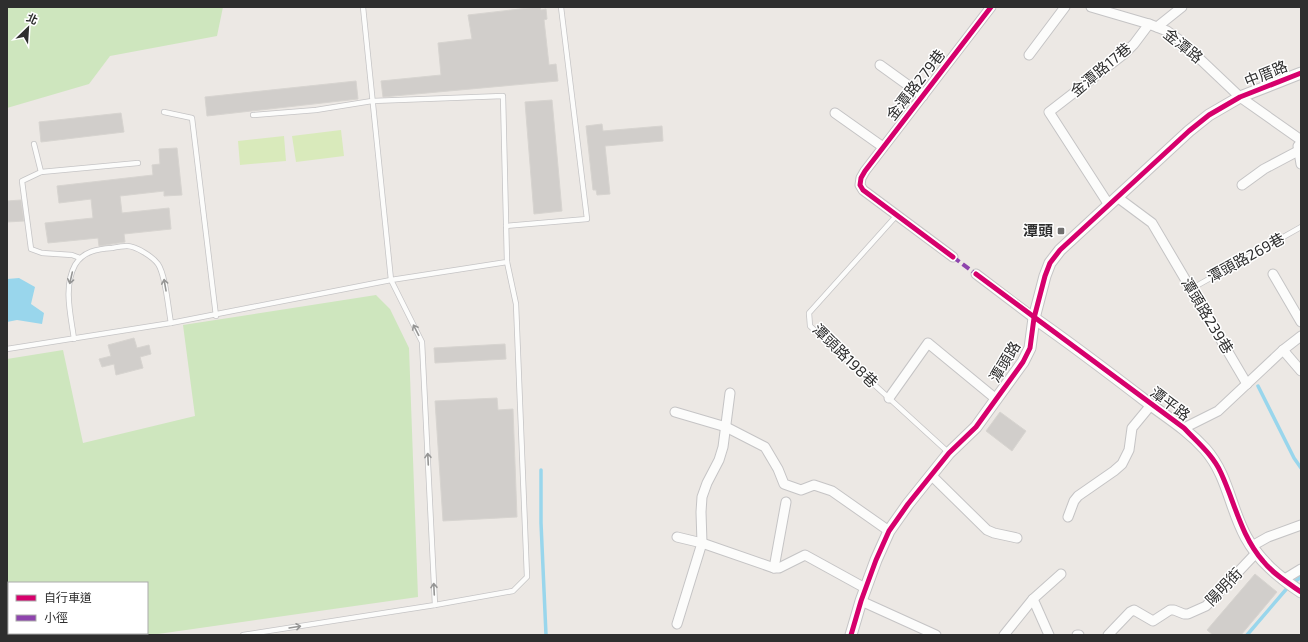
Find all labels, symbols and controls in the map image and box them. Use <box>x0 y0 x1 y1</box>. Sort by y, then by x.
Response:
north arrow <box>8 8 48 48</box>
text: 北 <box>25 10 40 27</box>
street label: 金潭路 <box>1160 24 1207 66</box>
street label: 金潭路17巷 <box>1066 39 1134 100</box>
street label: 金潭路279巷 <box>882 45 948 123</box>
street label: 中厝路 <box>1241 56 1290 90</box>
place label: 潭頭 <box>1023 221 1053 239</box>
marker: 潭頭 <box>1056 226 1066 236</box>
street label: 潭頭路269巷 <box>1204 229 1287 286</box>
one-way arrow <box>67 271 75 284</box>
street label: 潭頭路239巷 <box>1178 274 1238 357</box>
one-way arrow <box>160 279 168 292</box>
street label: 潭頭路198巷 <box>809 320 882 391</box>
one-way arrow <box>412 325 419 337</box>
street label: 潭頭路 <box>985 338 1023 385</box>
street label: 潭平路 <box>1147 382 1194 424</box>
one-way arrow <box>424 453 432 466</box>
street label: 陽明街 <box>1201 564 1245 609</box>
legend <box>8 582 148 634</box>
one-way arrow <box>431 583 438 596</box>
text: 自行車道 <box>44 590 92 604</box>
text: 小徑 <box>44 610 68 624</box>
one-way arrow <box>288 623 301 631</box>

